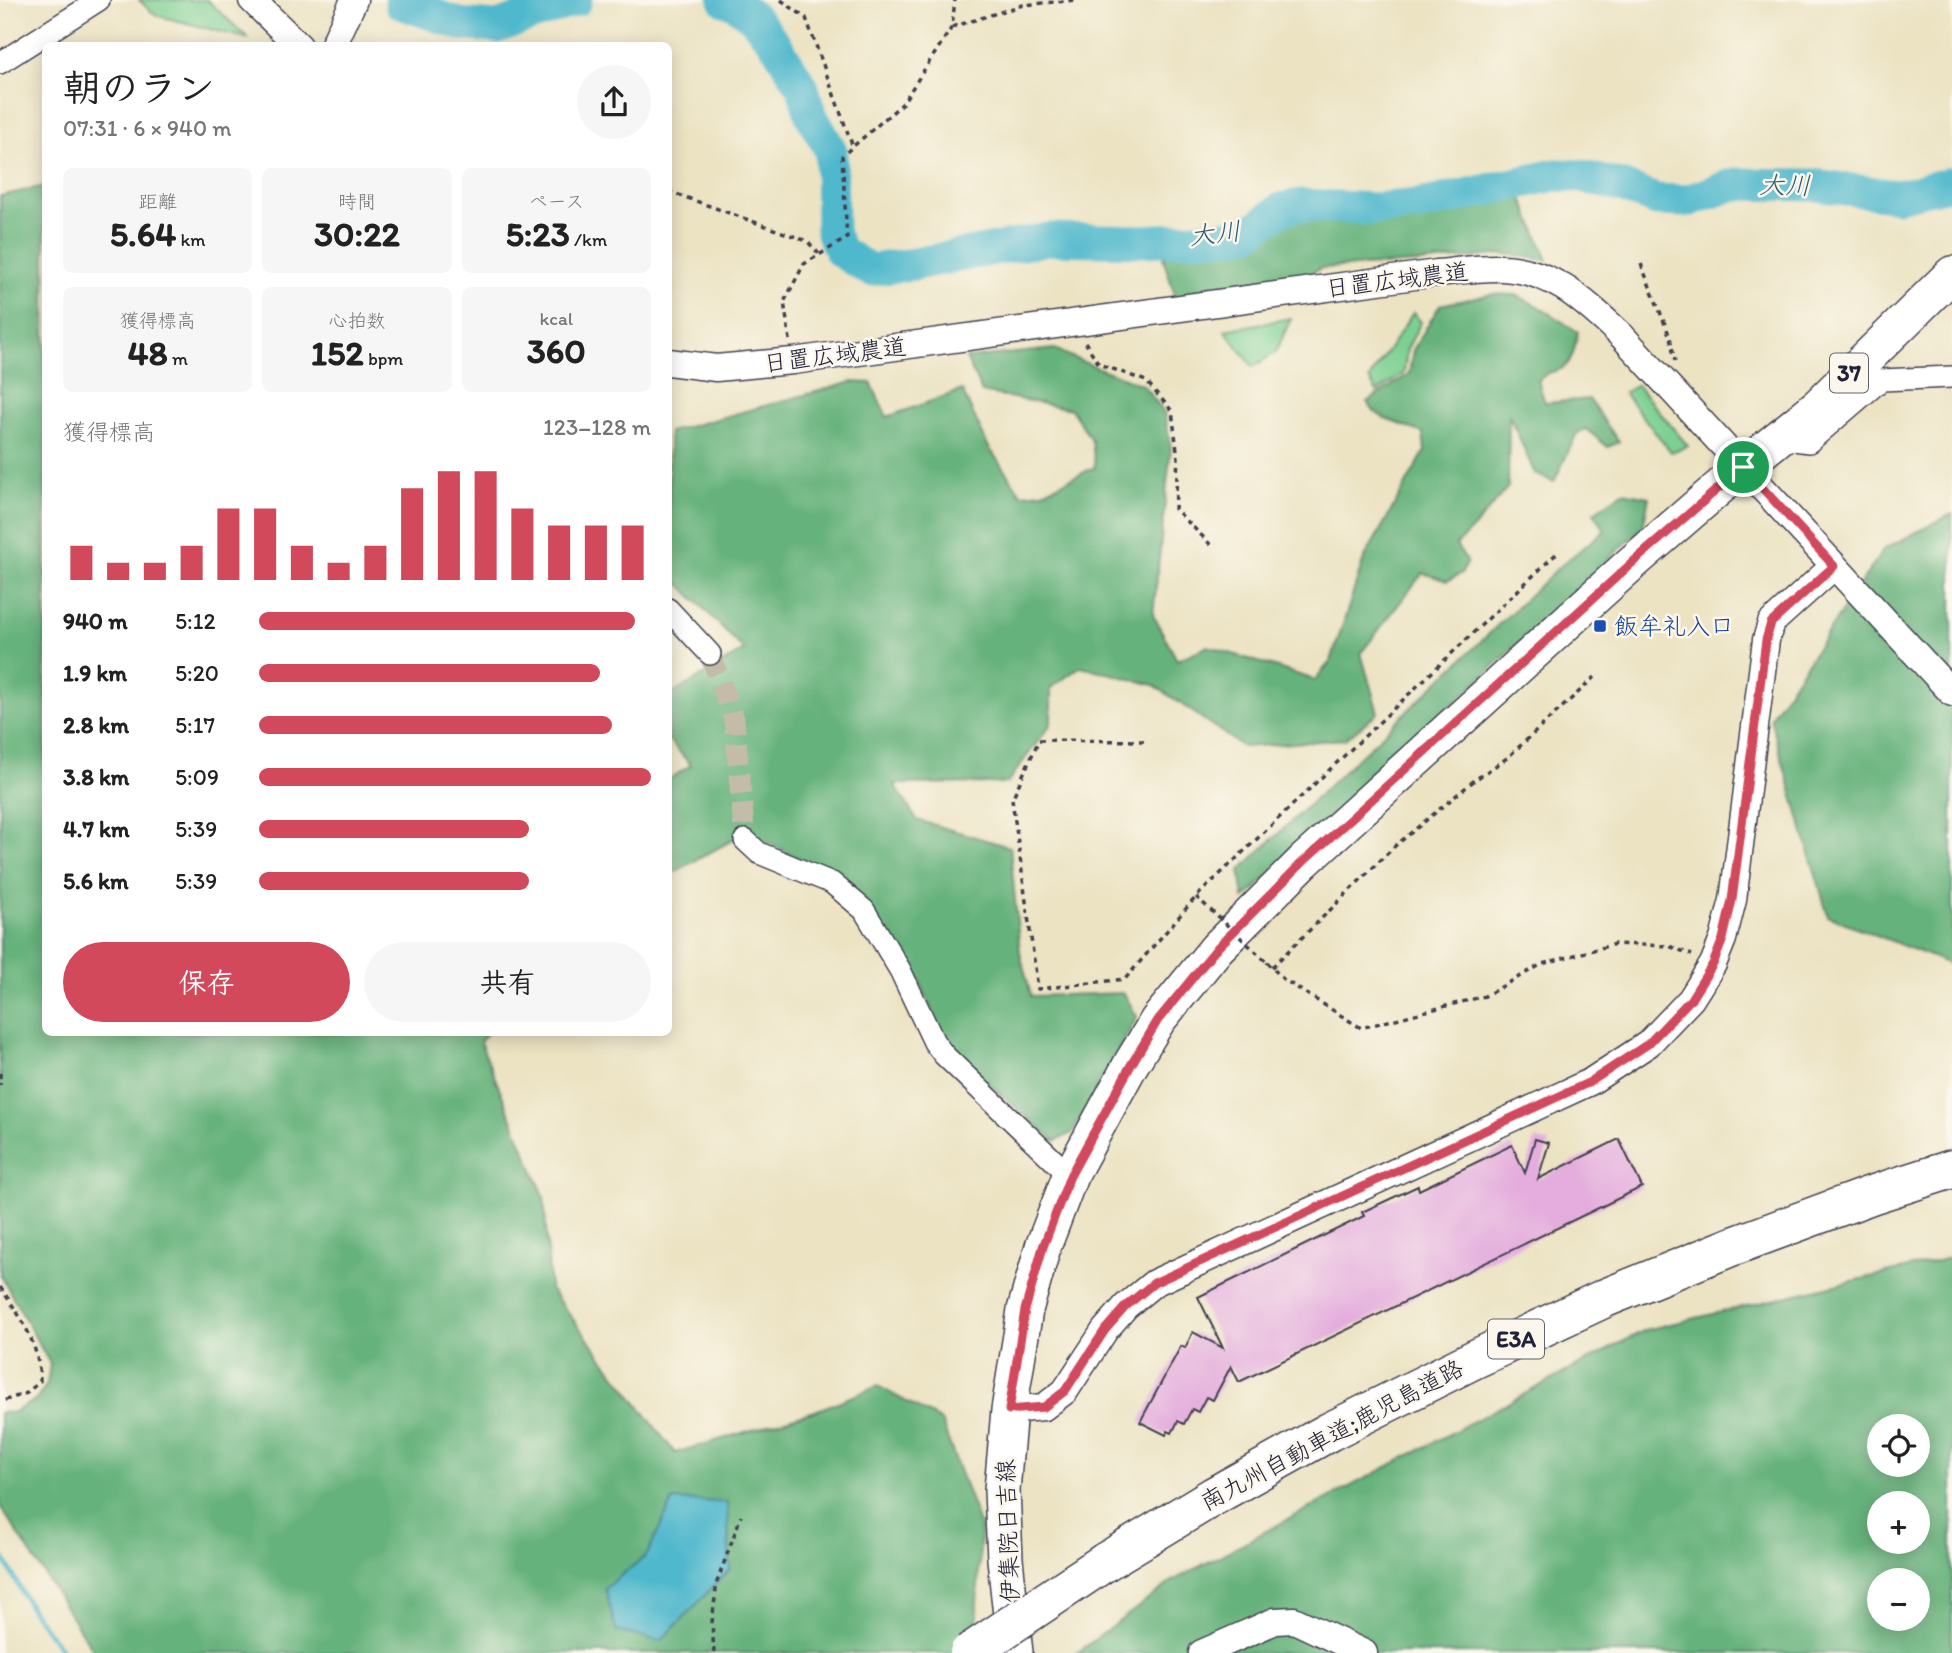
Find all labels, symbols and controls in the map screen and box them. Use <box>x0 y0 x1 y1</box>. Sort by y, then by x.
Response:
text: 朝のラン <box>63 65 215 111</box>
button: share <box>577 65 651 139</box>
text: 07:31 · 6 × 940 m <box>63 114 232 142</box>
water label: 大川 <box>1759 169 1811 201</box>
text: 距離 <box>139 190 177 213</box>
text: 時間 <box>338 190 376 213</box>
text: ペース <box>528 190 584 213</box>
text: 5.64 <box>110 213 176 255</box>
text: 30:22 <box>314 213 400 255</box>
text: 5:23 <box>505 213 570 255</box>
water label: 大川 <box>1187 214 1243 252</box>
text: km <box>176 228 206 251</box>
text: /km <box>570 228 607 251</box>
street label: 日置広域農道 <box>1324 256 1470 303</box>
text: kcal <box>539 307 573 330</box>
text: 獲得標高 <box>120 309 196 332</box>
text: 心拍数 <box>328 309 386 332</box>
text: 360 <box>527 330 586 372</box>
street label: 日置広域農道 <box>762 331 908 378</box>
text: 48 <box>127 332 168 374</box>
text: 152 <box>311 332 364 374</box>
text: m <box>168 347 188 370</box>
text: bpm <box>364 347 403 370</box>
road number: 37 <box>1830 354 1868 392</box>
text: 123–128 m <box>543 413 651 441</box>
text: 獲得標高 <box>63 418 155 446</box>
pin <box>1713 437 1773 497</box>
icon: arrive <box>1724 448 1762 486</box>
text: 940 m <box>63 607 128 635</box>
text: 5:12 <box>175 607 215 635</box>
place label: 飯牟礼入口 <box>1614 611 1734 640</box>
marker: 飯牟礼入口 <box>1592 618 1608 634</box>
text: 1.9 km <box>63 659 127 687</box>
text: 5:20 <box>175 659 219 687</box>
text: 2.8 km <box>63 711 129 739</box>
text: 5:17 <box>175 711 215 739</box>
text: 3.8 km <box>63 763 129 791</box>
text: 5:09 <box>175 763 219 791</box>
text: 4.7 km <box>63 815 129 843</box>
text: 5:39 <box>175 815 217 843</box>
text: 5.6 km <box>63 867 128 895</box>
text: 5:39 <box>175 867 217 895</box>
button: 保存 <box>63 942 350 1022</box>
button: 共有 <box>364 942 651 1022</box>
road number: E3A <box>1488 1320 1544 1358</box>
street label: 南九州自動車道;鹿児島道路 <box>1195 1353 1468 1516</box>
map controls <box>1867 1414 1930 1631</box>
button: locate <box>1867 1414 1930 1477</box>
street label: 伊集院日吉線 <box>990 1459 1025 1603</box>
button: + <box>1867 1491 1930 1554</box>
button: − <box>1867 1568 1930 1631</box>

